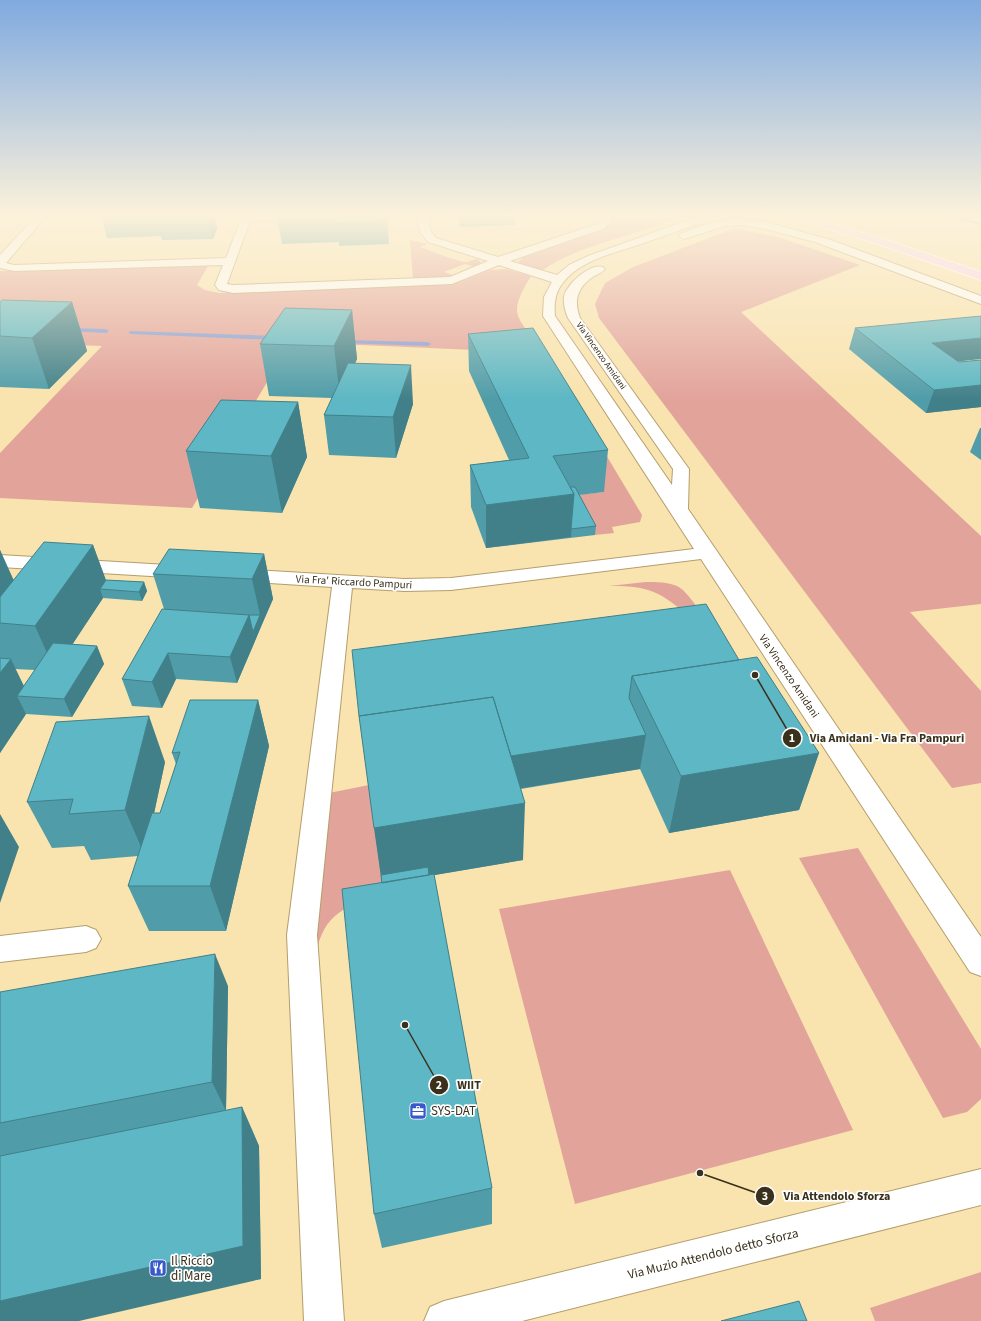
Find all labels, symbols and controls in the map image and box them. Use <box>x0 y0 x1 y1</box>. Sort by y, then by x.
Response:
street label: Via Vincenzo Amidani <box>573 320 629 392</box>
street label: Via Fra' Riccardo Pampuri <box>295 571 413 593</box>
street label: Via Vincenzo Amidani <box>755 631 823 721</box>
callout: Via Amidani - Via Fra Pampuri <box>782 726 973 750</box>
text: 1 <box>789 730 795 747</box>
text: Via Amidani - Via Fra Pampuri <box>809 730 964 747</box>
callout: WIIT <box>429 1073 489 1097</box>
text: 2 <box>436 1077 442 1094</box>
text: WIIT <box>457 1077 481 1094</box>
office icon: SYS-DAT <box>408 1101 428 1121</box>
place label: SYS-DAT <box>431 1102 476 1120</box>
callout: Via Attendolo Sforza <box>755 1184 898 1208</box>
text: 3 <box>762 1188 768 1205</box>
text: Via Attendolo Sforza <box>783 1188 890 1205</box>
street label: Via Muzio Attendolo detto Sforza <box>626 1224 800 1284</box>
place label: Il Riccio di Mare <box>171 1252 213 1285</box>
restaurant icon: Il Riccio di Mare <box>148 1258 168 1278</box>

